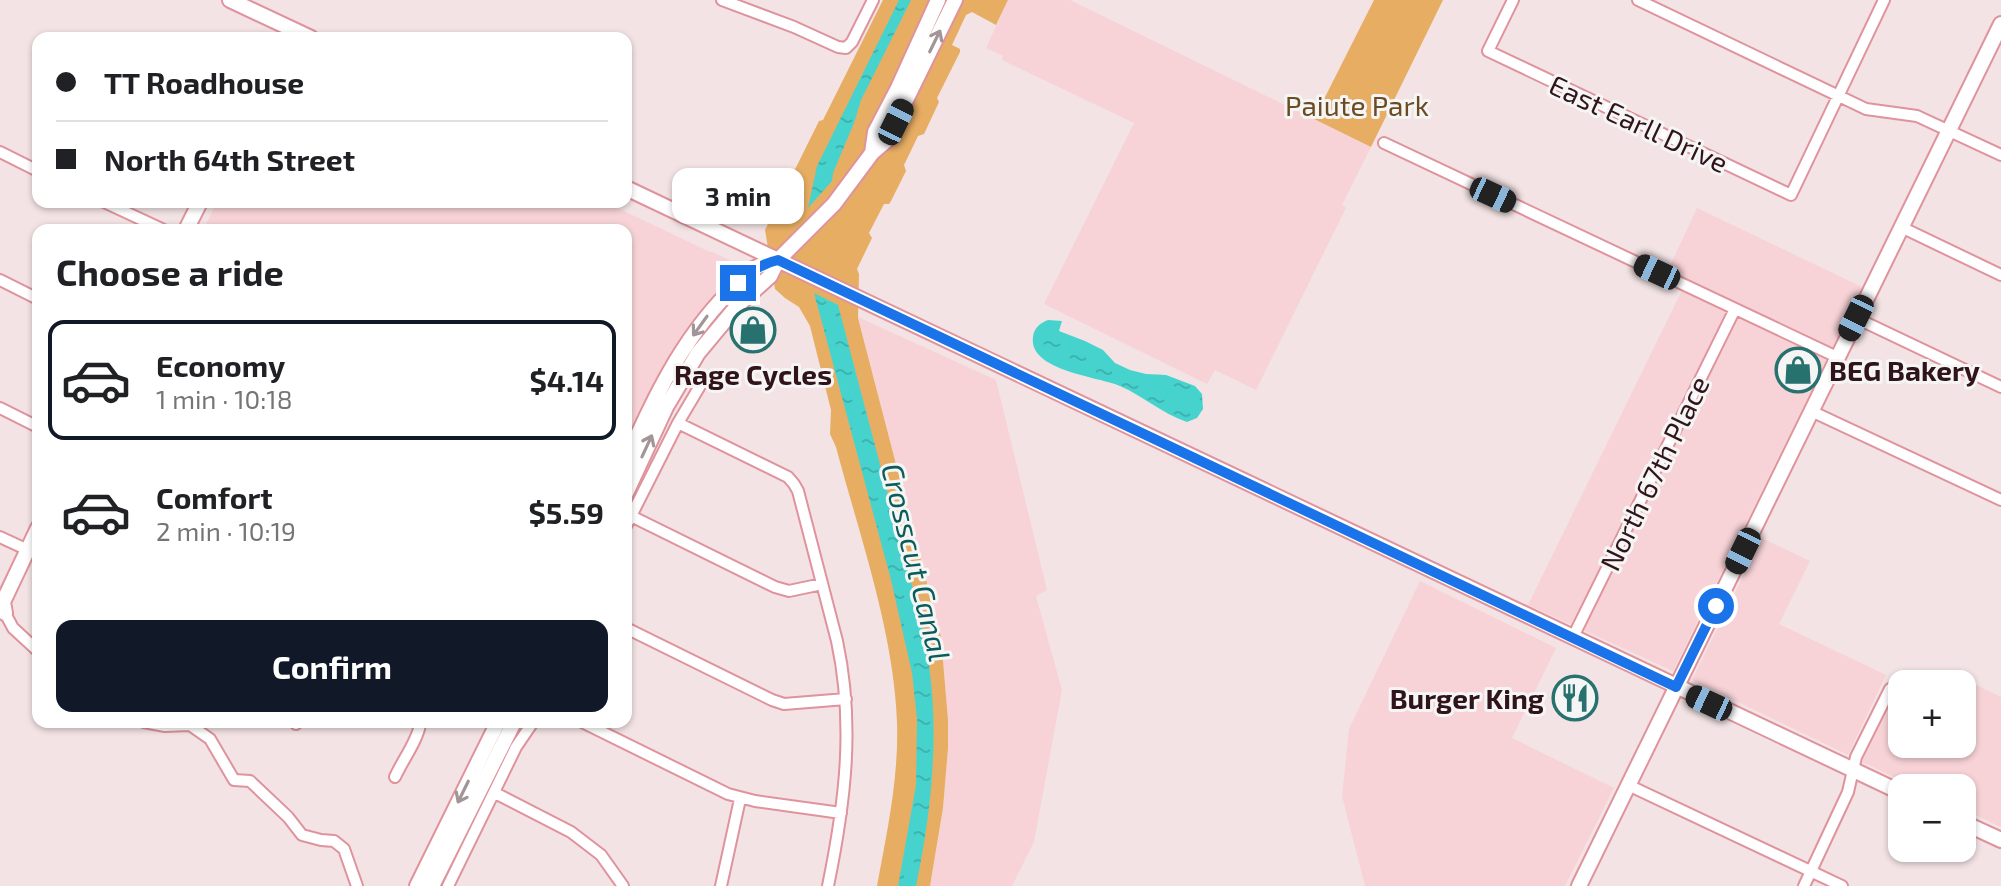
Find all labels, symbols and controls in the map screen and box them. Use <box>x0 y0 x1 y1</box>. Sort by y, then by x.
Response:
one-way arrow <box>928 30 943 54</box>
text: TT Roadhouse <box>104 64 304 100</box>
street label: East Earll Drive <box>1544 67 1734 179</box>
park label: Paiute Park <box>1285 88 1429 122</box>
car <box>875 95 917 149</box>
text: North 64th Street <box>104 141 355 177</box>
callout: 3 min <box>672 167 804 223</box>
car <box>1466 174 1520 216</box>
text: 3 min <box>705 180 771 211</box>
text: Choose a ride <box>56 250 284 293</box>
car <box>1630 251 1684 293</box>
route end <box>720 265 756 301</box>
car <box>1835 291 1877 345</box>
shop icon: Rage Cycles <box>729 306 777 354</box>
one-way arrow <box>692 315 709 336</box>
icon: car <box>60 344 132 416</box>
shop icon: BEG Bakery <box>1774 346 1822 394</box>
text: Economy <box>156 347 285 383</box>
place label: BEG Bakery <box>1829 353 1980 387</box>
place label: Rage Cycles <box>674 357 832 391</box>
text: $4.14 <box>529 362 604 398</box>
street label: North 67th Place <box>1592 370 1716 576</box>
text: 1 min · 10:18 <box>156 383 293 414</box>
one-way arrow <box>641 434 656 459</box>
water label: Crosscut Canal <box>875 459 959 665</box>
icon: car <box>60 476 132 548</box>
text: Comfort <box>156 479 273 515</box>
text: $5.59 <box>528 494 604 530</box>
text: 2 min · 10:19 <box>156 515 296 546</box>
car <box>1722 524 1764 578</box>
route start <box>1698 588 1734 624</box>
button: Confirm <box>56 620 608 712</box>
map controls <box>1888 670 1976 862</box>
button: + <box>1888 670 1976 758</box>
restaurant icon: Burger King <box>1551 674 1599 722</box>
place label: Burger King <box>1390 681 1544 715</box>
car <box>1682 682 1736 724</box>
button: − <box>1888 774 1976 862</box>
one-way arrow <box>455 779 471 803</box>

